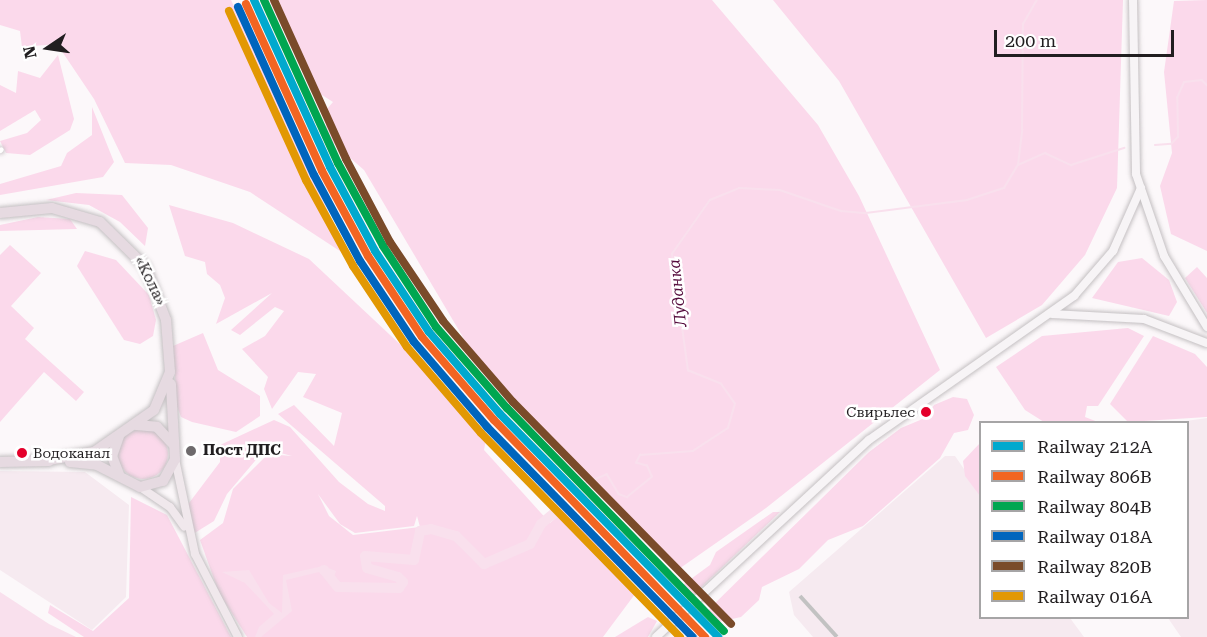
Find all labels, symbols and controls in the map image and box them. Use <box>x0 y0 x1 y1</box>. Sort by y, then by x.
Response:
north arrow <box>18 18 78 78</box>
scale bar <box>997 18 1177 56</box>
text: 200 m <box>1005 30 1056 51</box>
text: N <box>19 44 41 60</box>
street label: «Кола» <box>130 254 170 308</box>
water label: Луданка <box>665 258 691 328</box>
place label: Свирьлес <box>846 404 915 420</box>
marker: Свирьлес <box>920 406 932 418</box>
legend <box>979 421 1189 619</box>
text: Railway 212А <box>1037 436 1152 457</box>
place label: Пост ДПС <box>203 442 281 460</box>
marker: Пост ДПС <box>184 444 198 458</box>
place label: Водоканал <box>33 445 110 461</box>
marker: Водоканал <box>16 447 28 459</box>
text: Railway 806В <box>1037 466 1152 487</box>
text: Railway 804В <box>1037 496 1152 517</box>
text: Railway 018А <box>1037 526 1152 547</box>
text: Railway 820В <box>1037 556 1152 577</box>
text: Railway 016А <box>1037 586 1152 607</box>

